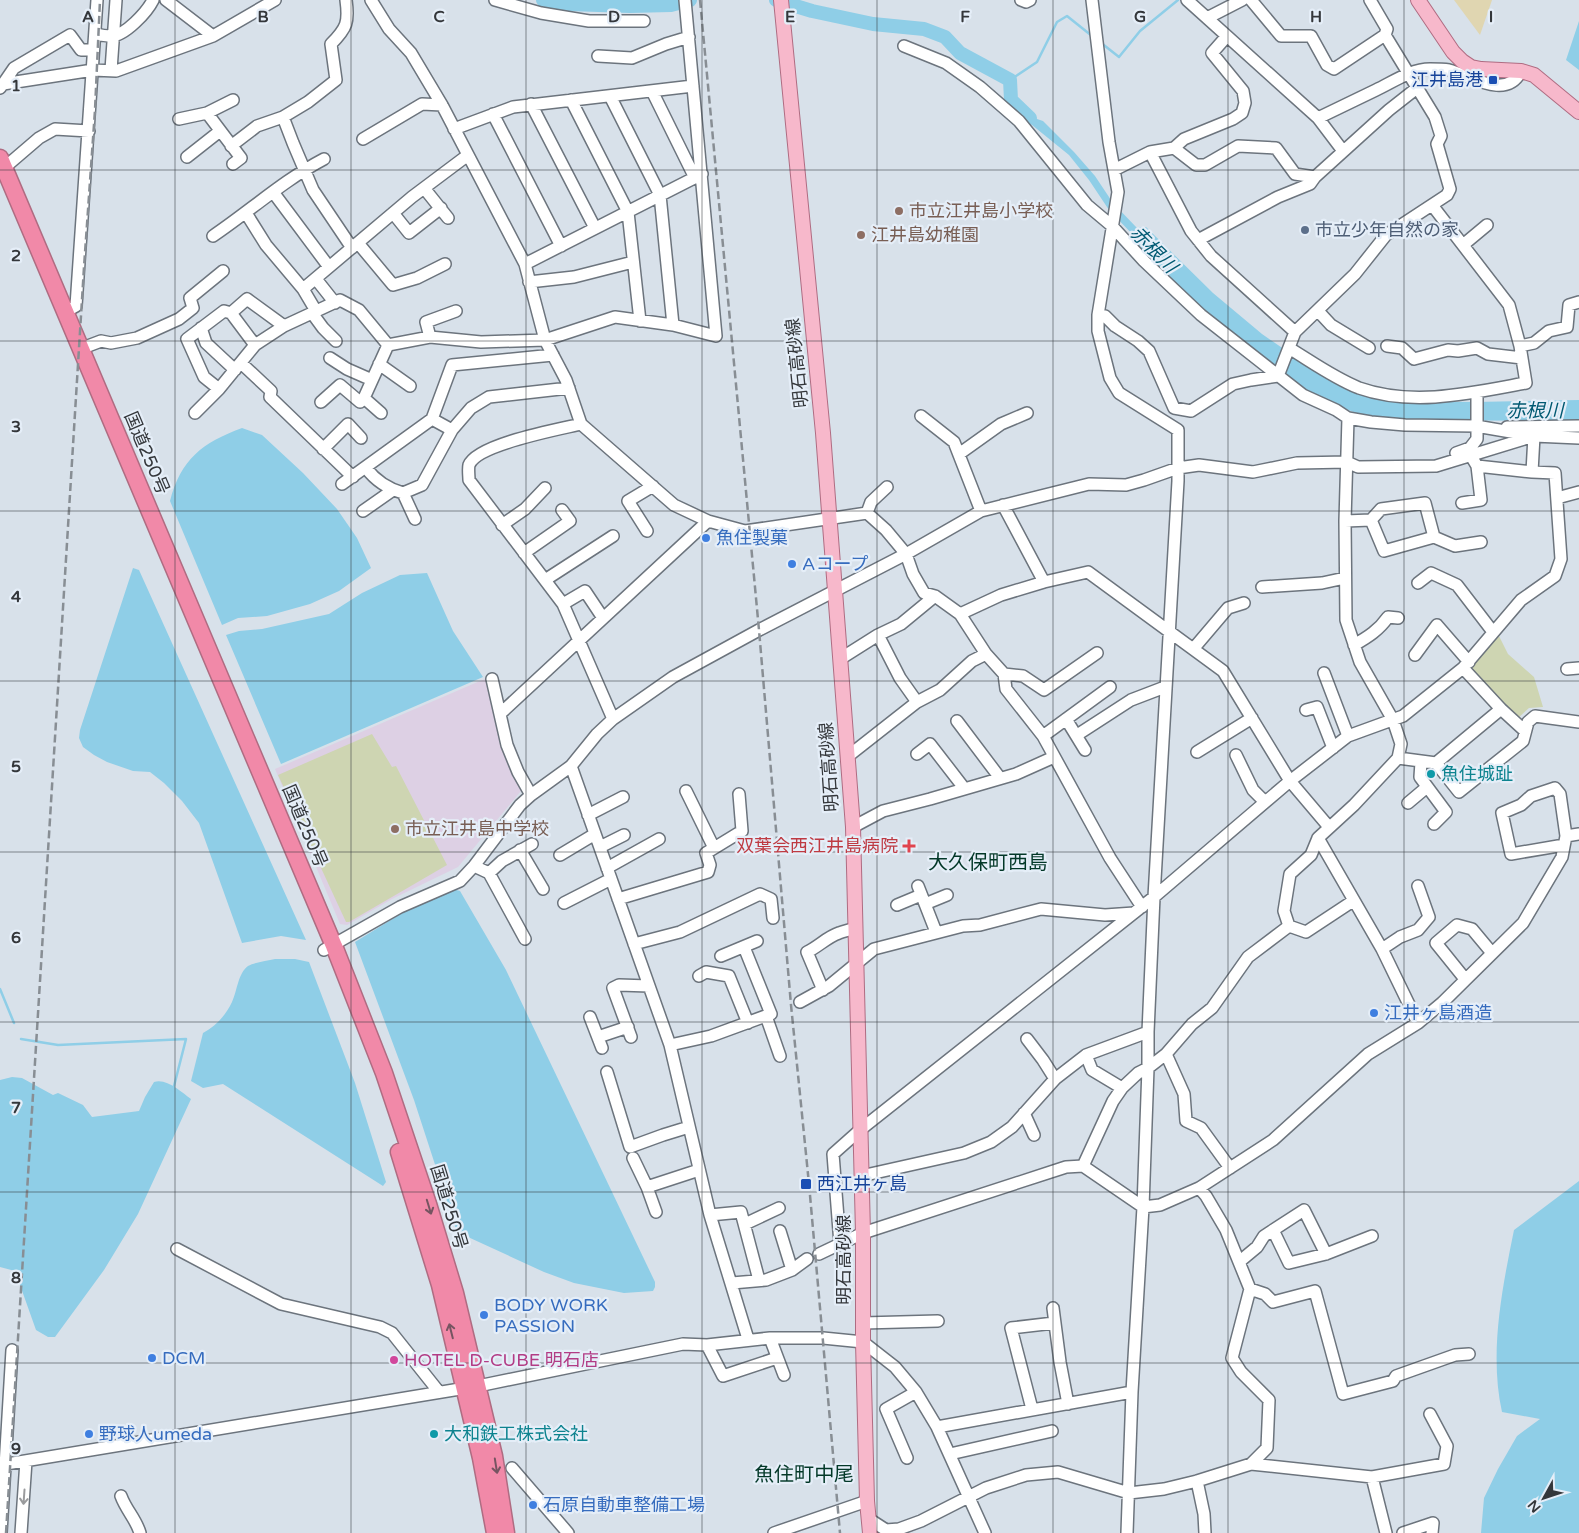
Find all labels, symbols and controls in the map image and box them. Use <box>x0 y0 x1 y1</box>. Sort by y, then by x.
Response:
text: A <box>82 7 94 27</box>
text: B <box>257 7 269 27</box>
text: C <box>433 7 445 27</box>
text: D <box>608 7 620 27</box>
text: E <box>785 7 795 27</box>
text: F <box>960 7 970 27</box>
text: G <box>1134 7 1146 27</box>
text: H <box>1310 7 1322 27</box>
text: I <box>1489 7 1493 27</box>
place label: 江井島港 <box>1411 69 1483 91</box>
marker: 江井島港 <box>1487 74 1499 86</box>
text: 1 <box>11 76 21 96</box>
place label: 市立江井島小学校 <box>909 200 1053 222</box>
marker: 市立江井島小学校 <box>893 205 905 217</box>
place label: 市立少年自然の家 <box>1315 219 1459 241</box>
water label: 赤根川 <box>1125 222 1183 279</box>
place label: 江井島幼稚園 <box>871 224 979 246</box>
marker: 市立少年自然の家 <box>1299 224 1311 236</box>
marker: 江井島幼稚園 <box>855 229 867 241</box>
text: 2 <box>11 246 21 266</box>
street label: 明石高砂線 <box>781 317 813 409</box>
water label: 赤根川 <box>1506 400 1565 422</box>
street label: 国道250号 <box>120 408 174 498</box>
text: 3 <box>11 417 21 437</box>
place label: 魚住製菓 <box>716 527 788 549</box>
marker: 魚住製菓 <box>700 532 712 544</box>
place label: Aコープ <box>802 553 868 575</box>
marker: Aコープ <box>786 558 798 570</box>
text: 4 <box>11 587 21 607</box>
street label: 明石高砂線 <box>815 721 843 813</box>
text: 5 <box>11 757 21 777</box>
place label: 魚住城趾 <box>1441 763 1513 785</box>
marker: 魚住城趾 <box>1425 768 1437 780</box>
street label: 国道250号 <box>278 781 332 871</box>
place label: 市立江井島中学校 <box>405 818 549 840</box>
marker: 市立江井島中学校 <box>389 823 401 835</box>
place label: 双葉会西江井島病院 <box>736 835 898 857</box>
marker: 双葉会西江井島病院 <box>902 839 916 853</box>
district label: 大久保町西島 <box>928 851 1048 875</box>
text: 6 <box>11 928 21 948</box>
place label: 江井ヶ島酒造 <box>1384 1002 1492 1024</box>
marker: 江井ヶ島酒造 <box>1368 1007 1380 1019</box>
text: 7 <box>11 1098 21 1118</box>
street label: 国道250号 <box>426 1162 472 1252</box>
place label: 西江井ヶ島 <box>817 1173 907 1195</box>
marker: 西江井ヶ島 <box>799 1177 813 1191</box>
one-way arrow <box>425 1199 434 1214</box>
street label: 明石高砂線 <box>833 1215 855 1305</box>
text: 8 <box>11 1268 21 1288</box>
place label: BODY WORK PASSION <box>494 1294 608 1337</box>
marker: BODY WORK PASSION <box>478 1309 490 1321</box>
one-way arrow <box>446 1324 455 1340</box>
place label: DCM <box>162 1347 205 1369</box>
place label: HOTEL D-CUBE 明石店 <box>404 1349 599 1371</box>
marker: DCM <box>146 1352 158 1364</box>
marker: HOTEL D-CUBE 明石店 <box>388 1354 400 1366</box>
place label: 野球人umeda <box>99 1423 212 1445</box>
place label: 大和鉄工株式会社 <box>444 1423 588 1445</box>
marker: 野球人umeda <box>83 1428 95 1440</box>
marker: 大和鉄工株式会社 <box>428 1428 440 1440</box>
text: 9 <box>11 1439 21 1459</box>
one-way arrow <box>491 1458 501 1474</box>
district label: 魚住町中尾 <box>754 1463 854 1487</box>
north arrow <box>1519 1473 1569 1523</box>
one-way arrow <box>19 1489 28 1505</box>
place label: 石原自動車整備工場 <box>543 1494 705 1516</box>
text: N <box>1524 1496 1545 1516</box>
marker: 石原自動車整備工場 <box>527 1499 539 1511</box>

